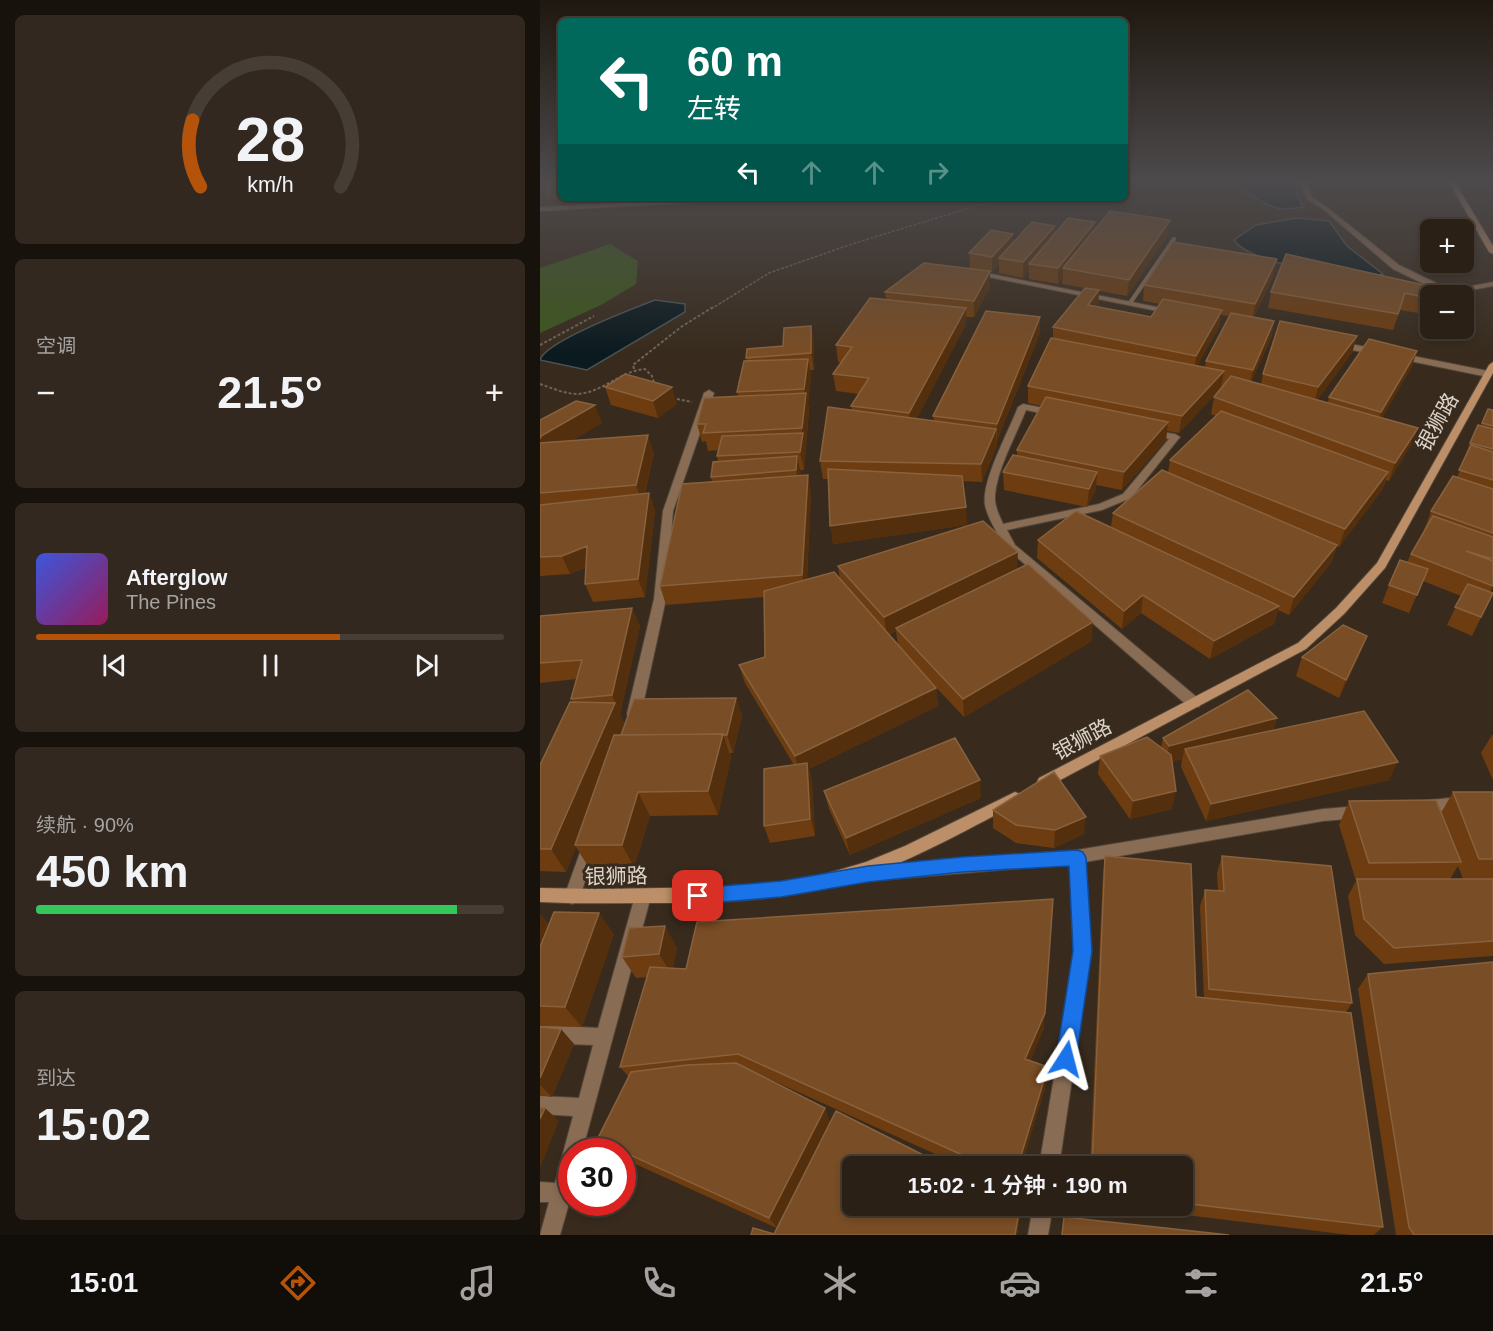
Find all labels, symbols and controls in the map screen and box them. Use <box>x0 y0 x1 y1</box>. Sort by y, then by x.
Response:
text: 60 m <box>687 38 783 85</box>
icon: left <box>588 42 666 120</box>
text: 左转 <box>687 94 741 124</box>
text: 28 <box>235 105 305 174</box>
icon: left <box>732 156 765 189</box>
icon: ahead <box>795 156 828 189</box>
icon: ahead <box>858 156 891 189</box>
icon: right <box>921 156 954 189</box>
text: km/h <box>247 173 293 197</box>
map controls <box>1420 219 1474 339</box>
button: + <box>1420 219 1474 273</box>
button: − <box>1420 285 1474 339</box>
text: 空调 <box>36 335 76 357</box>
text: 21.5° <box>217 367 323 418</box>
text: − <box>36 374 55 411</box>
text: + <box>485 374 504 411</box>
street label: 银狮路 <box>1412 389 1462 455</box>
text: Afterglow <box>126 565 227 590</box>
text: The Pines <box>126 591 216 613</box>
icon: previous <box>98 649 131 682</box>
icon: pause <box>254 649 287 682</box>
icon: next <box>410 649 443 682</box>
street label: 银狮路 <box>1049 714 1115 764</box>
text: 续航 · 90% <box>36 814 134 836</box>
text: 450 km <box>36 846 189 897</box>
street label: 银狮路 <box>584 864 648 888</box>
pin <box>672 870 723 921</box>
icon: arrive <box>681 879 714 912</box>
position arrow <box>1034 1027 1098 1091</box>
text: 到达 <box>36 1067 76 1089</box>
text: 15:02 <box>36 1099 151 1150</box>
speed limit sign: 30 <box>558 1138 636 1216</box>
text: 15:02 · 1 分钟 · 190 m <box>907 1173 1128 1198</box>
icon: directions <box>277 1262 319 1304</box>
icon: music <box>457 1262 499 1304</box>
icon: phone <box>638 1262 680 1304</box>
icon: climate <box>819 1262 861 1304</box>
icon: car <box>999 1262 1041 1304</box>
icon: filters <box>1180 1262 1222 1304</box>
text: 15:01 <box>69 1268 138 1298</box>
text: 21.5° <box>1360 1268 1424 1298</box>

